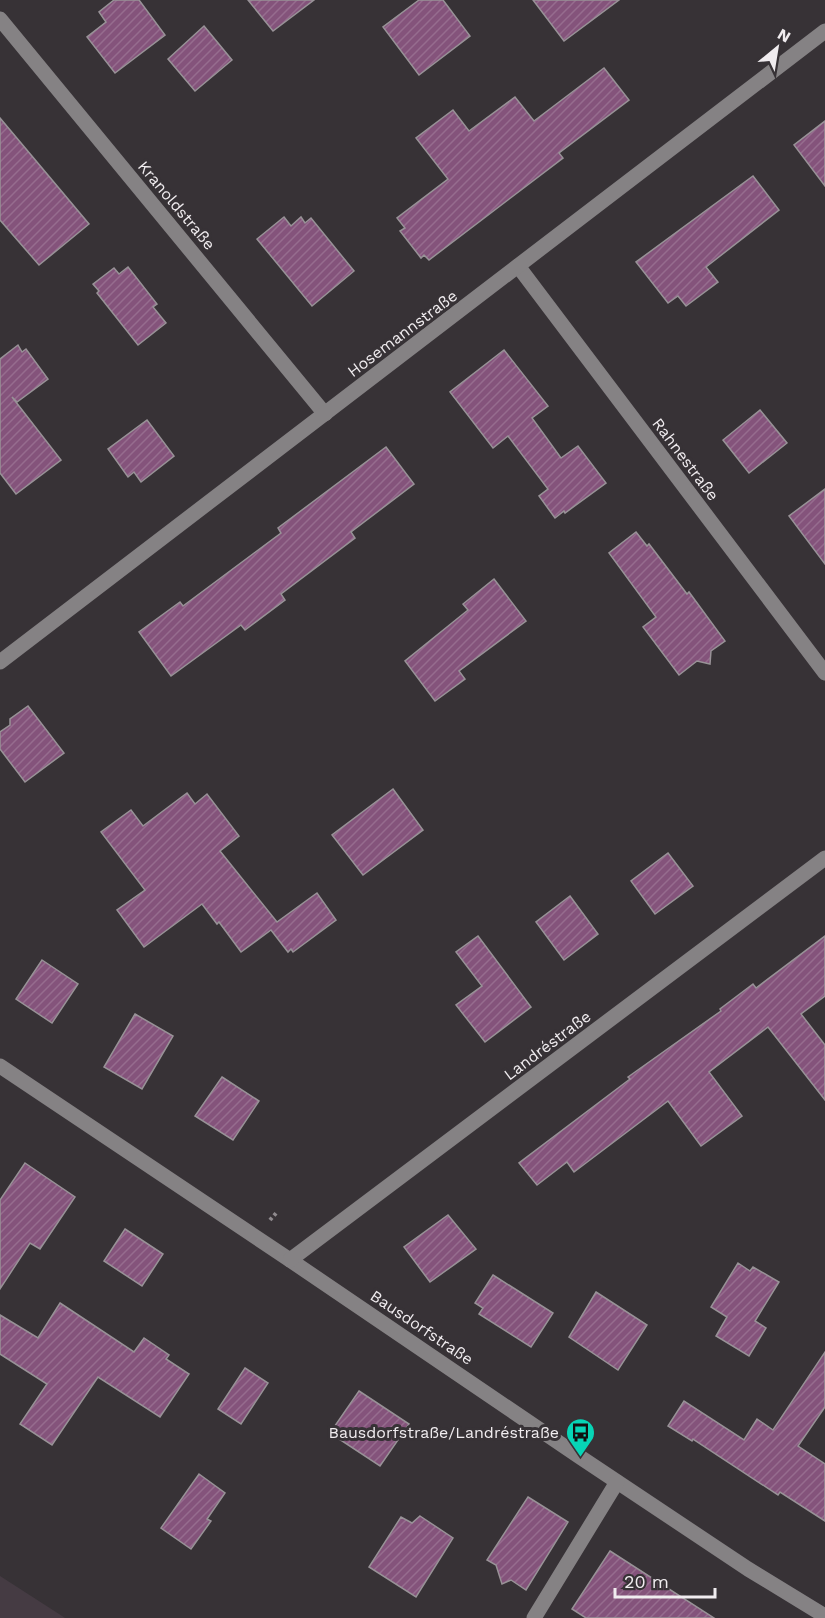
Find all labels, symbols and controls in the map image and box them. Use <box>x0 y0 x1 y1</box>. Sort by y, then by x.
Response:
north arrow <box>747 18 807 78</box>
text: N <box>774 24 794 47</box>
street label: Kranoldstraße <box>134 157 219 254</box>
street label: Hosemannstraße <box>344 286 461 381</box>
street label: Rahnestraße <box>648 414 723 504</box>
street label: Landréstraße <box>500 1007 594 1084</box>
street label: Bausdorfstraße <box>367 1286 477 1369</box>
bus stop icon: Bausdorfstraße/Landréstraße <box>564 1416 596 1458</box>
place label: Bausdorfstraße/Landréstraße <box>328 1423 559 1442</box>
scale bar <box>615 1561 716 1599</box>
text: 20 m <box>624 1571 669 1592</box>

